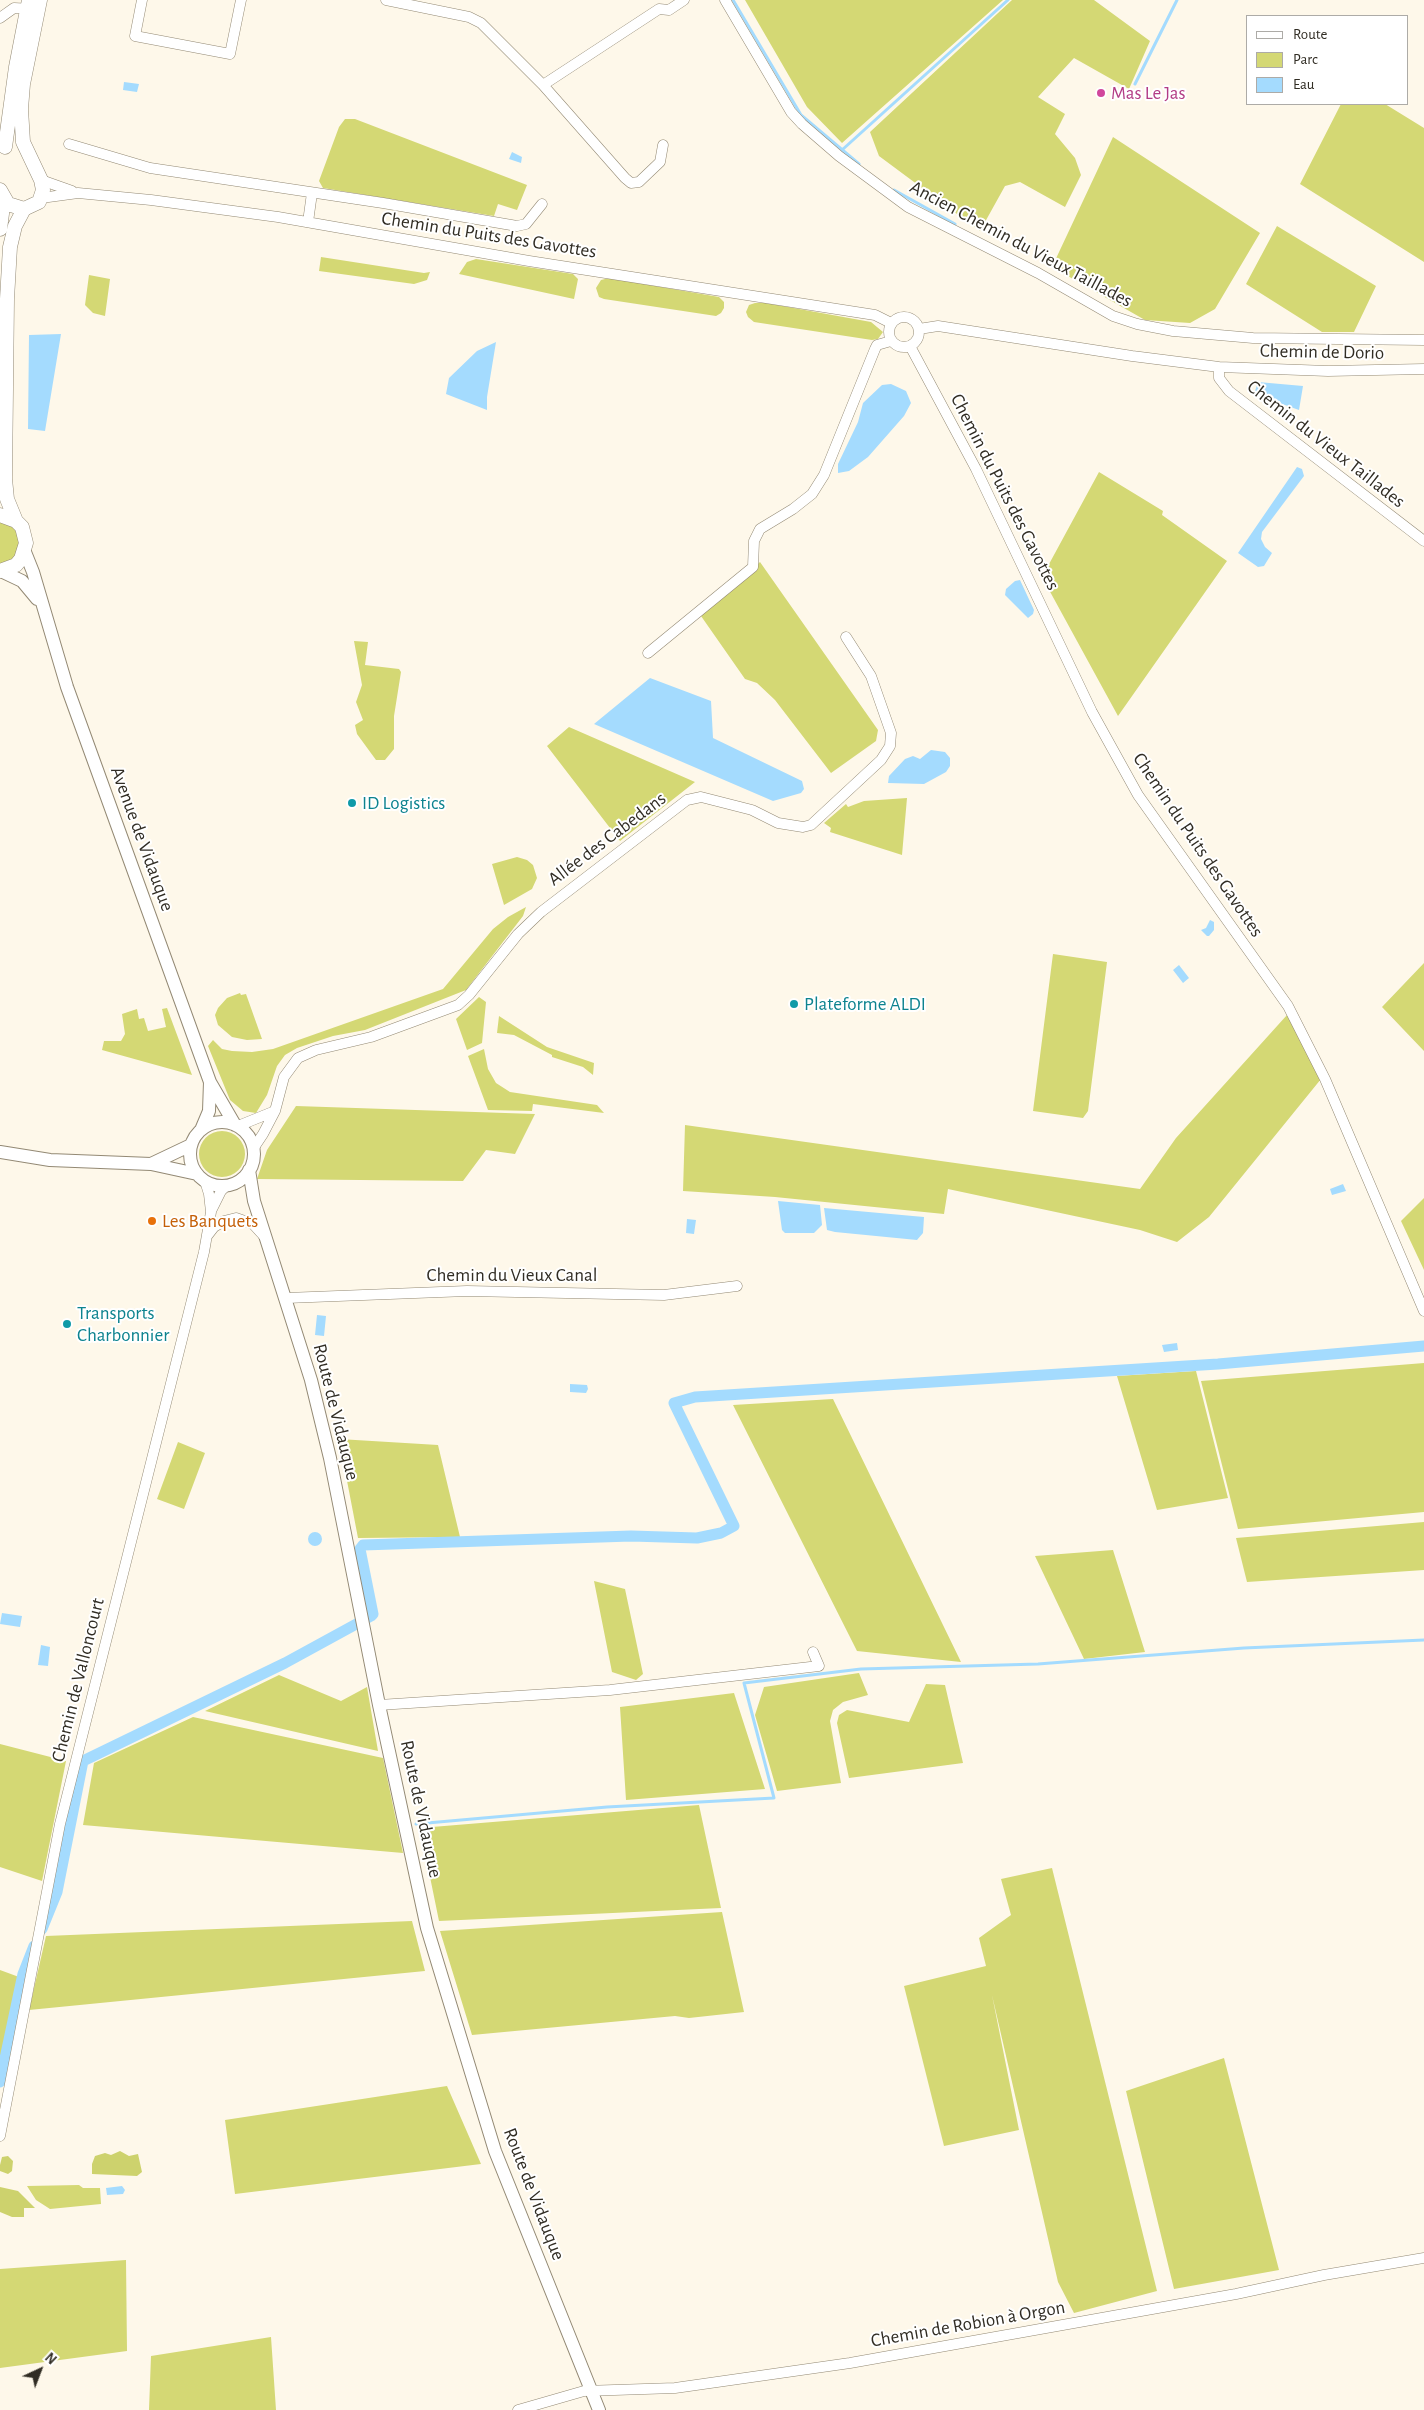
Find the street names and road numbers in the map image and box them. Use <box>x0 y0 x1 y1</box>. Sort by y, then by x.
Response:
street label: Ancien Chemin du Vieux Taillades <box>906 176 1136 312</box>
street label: Chemin du Puits des Gavottes <box>380 207 598 263</box>
street label: Chemin de Dorio <box>1260 340 1384 364</box>
street label: Chemin du Vieux Taillades <box>1242 375 1410 513</box>
street label: Chemin du Puits des Gavottes <box>946 390 1064 594</box>
street label: Chemin du Puits des Gavottes <box>1128 749 1268 941</box>
street label: Avenue de Vidauque <box>105 764 179 914</box>
street label: Allée des Cabedans <box>543 787 671 891</box>
street label: Chemin du Vieux Canal <box>427 1264 597 1286</box>
street label: Route de Vidauque <box>308 1341 364 1483</box>
street label: Chemin de Valloncourt <box>47 1596 109 1764</box>
street label: Route de Vidauque <box>395 1738 447 1880</box>
street label: Route de Vidauque <box>498 2125 570 2263</box>
street label: Chemin de Robion à Orgon <box>869 2296 1067 2352</box>

